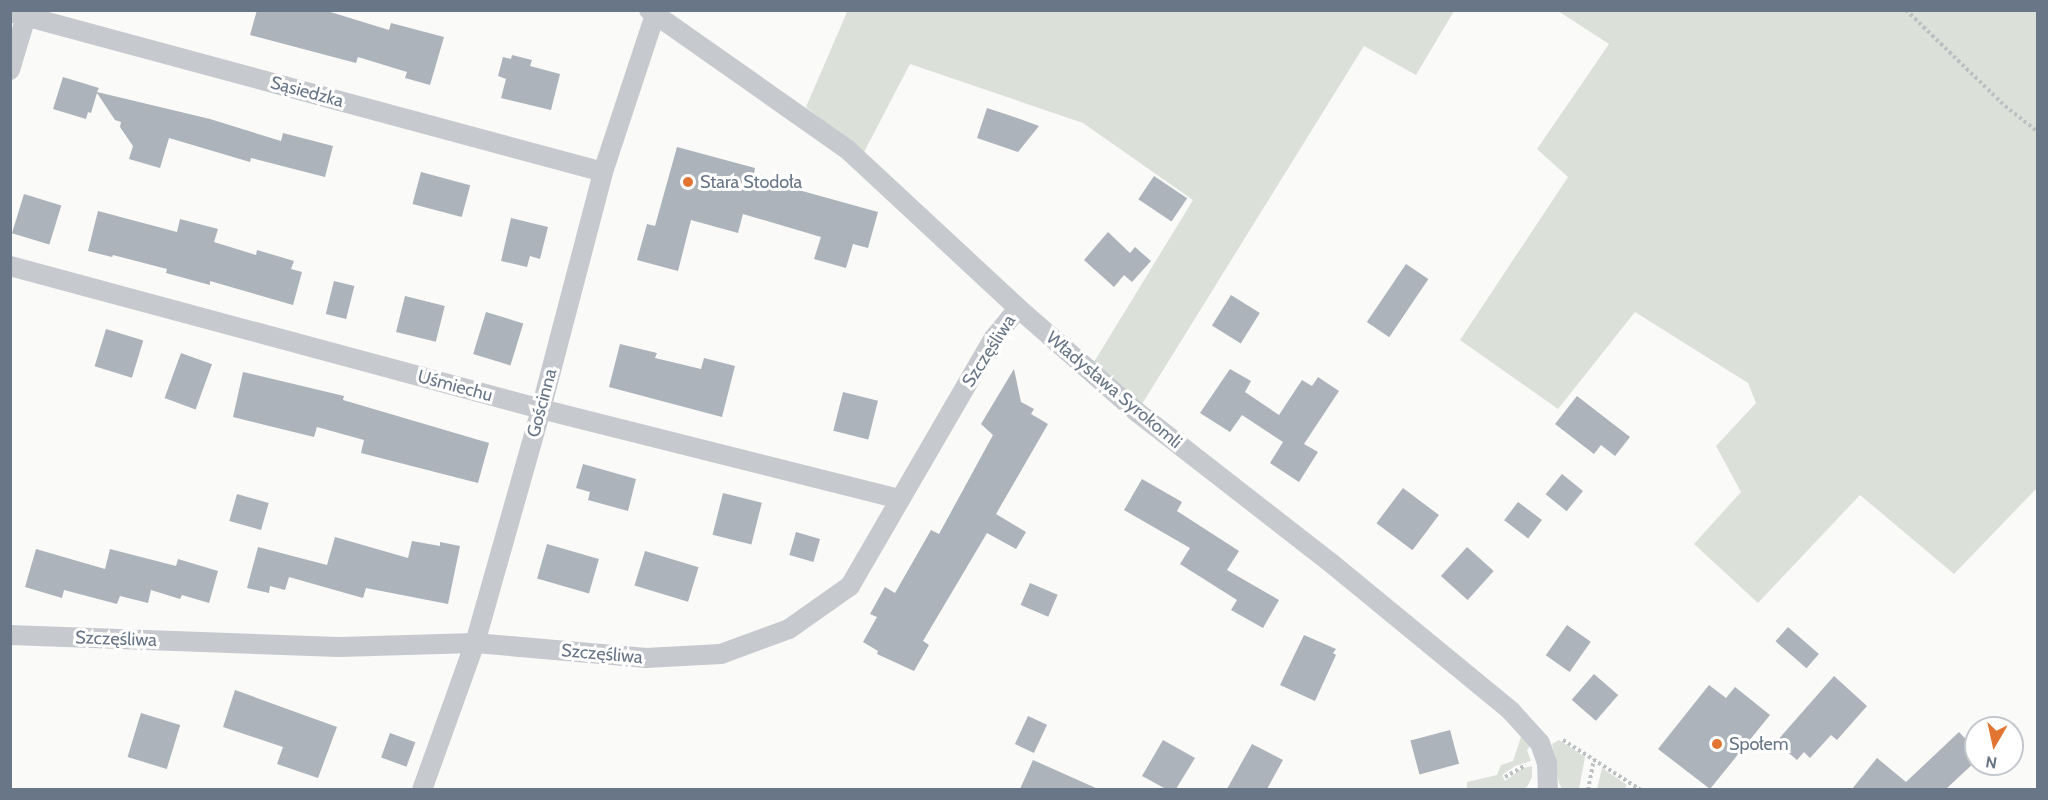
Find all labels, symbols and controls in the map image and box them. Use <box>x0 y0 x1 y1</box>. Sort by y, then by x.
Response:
street label: Sąsiedzka <box>268 72 346 112</box>
place label: Stara Stodoła <box>700 171 802 193</box>
marker: Stara Stodoła <box>681 175 695 189</box>
street label: Szczęśliwa <box>958 311 1020 391</box>
street label: Władysława Syrokomli <box>1042 327 1186 453</box>
street label: Uśmiechu <box>415 366 495 406</box>
street label: Gościnna <box>522 366 562 440</box>
street label: Szczęśliwa <box>75 627 157 651</box>
street label: Szczęśliwa <box>560 640 644 668</box>
north arrow <box>1964 716 2024 776</box>
place label: Społem <box>1729 733 1789 755</box>
marker: Społem <box>1710 737 1724 751</box>
text: N <box>1984 752 1998 773</box>

